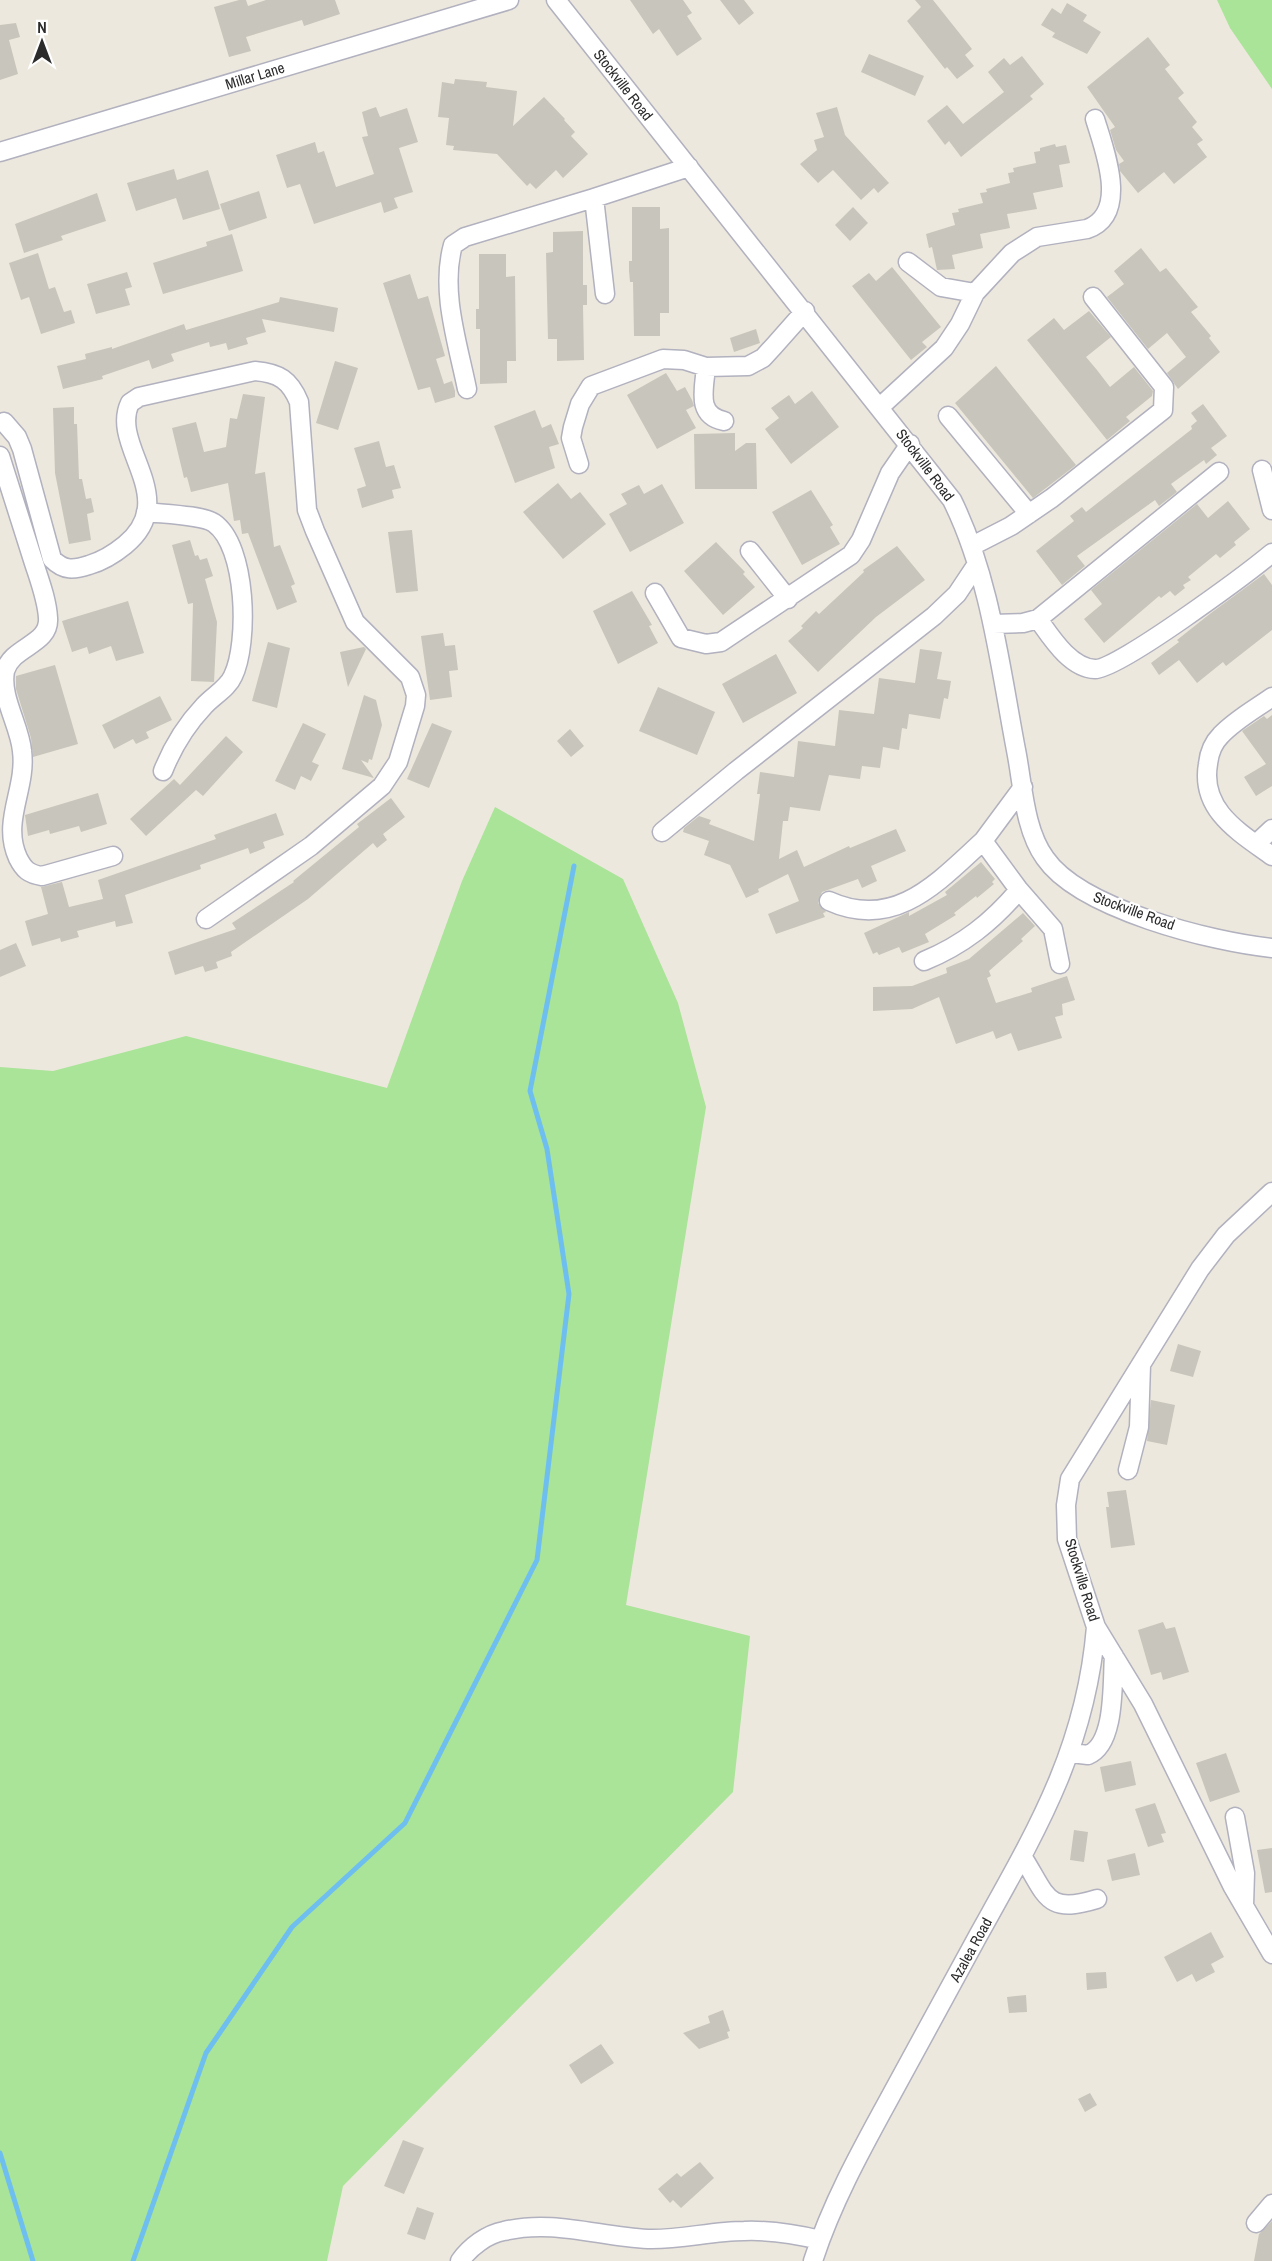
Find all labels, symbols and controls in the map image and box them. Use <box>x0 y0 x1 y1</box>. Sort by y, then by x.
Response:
north arrow <box>12 12 72 72</box>
text: N <box>37 16 47 38</box>
street label: Stockville Road <box>589 45 658 125</box>
street label: Millar Lane <box>223 57 287 94</box>
street label: Stockville Road <box>891 424 960 505</box>
street label: Stockville Road <box>1090 886 1178 935</box>
street label: Stockville Road <box>1060 1536 1105 1624</box>
street label: Azalea Road <box>944 1914 997 1987</box>

